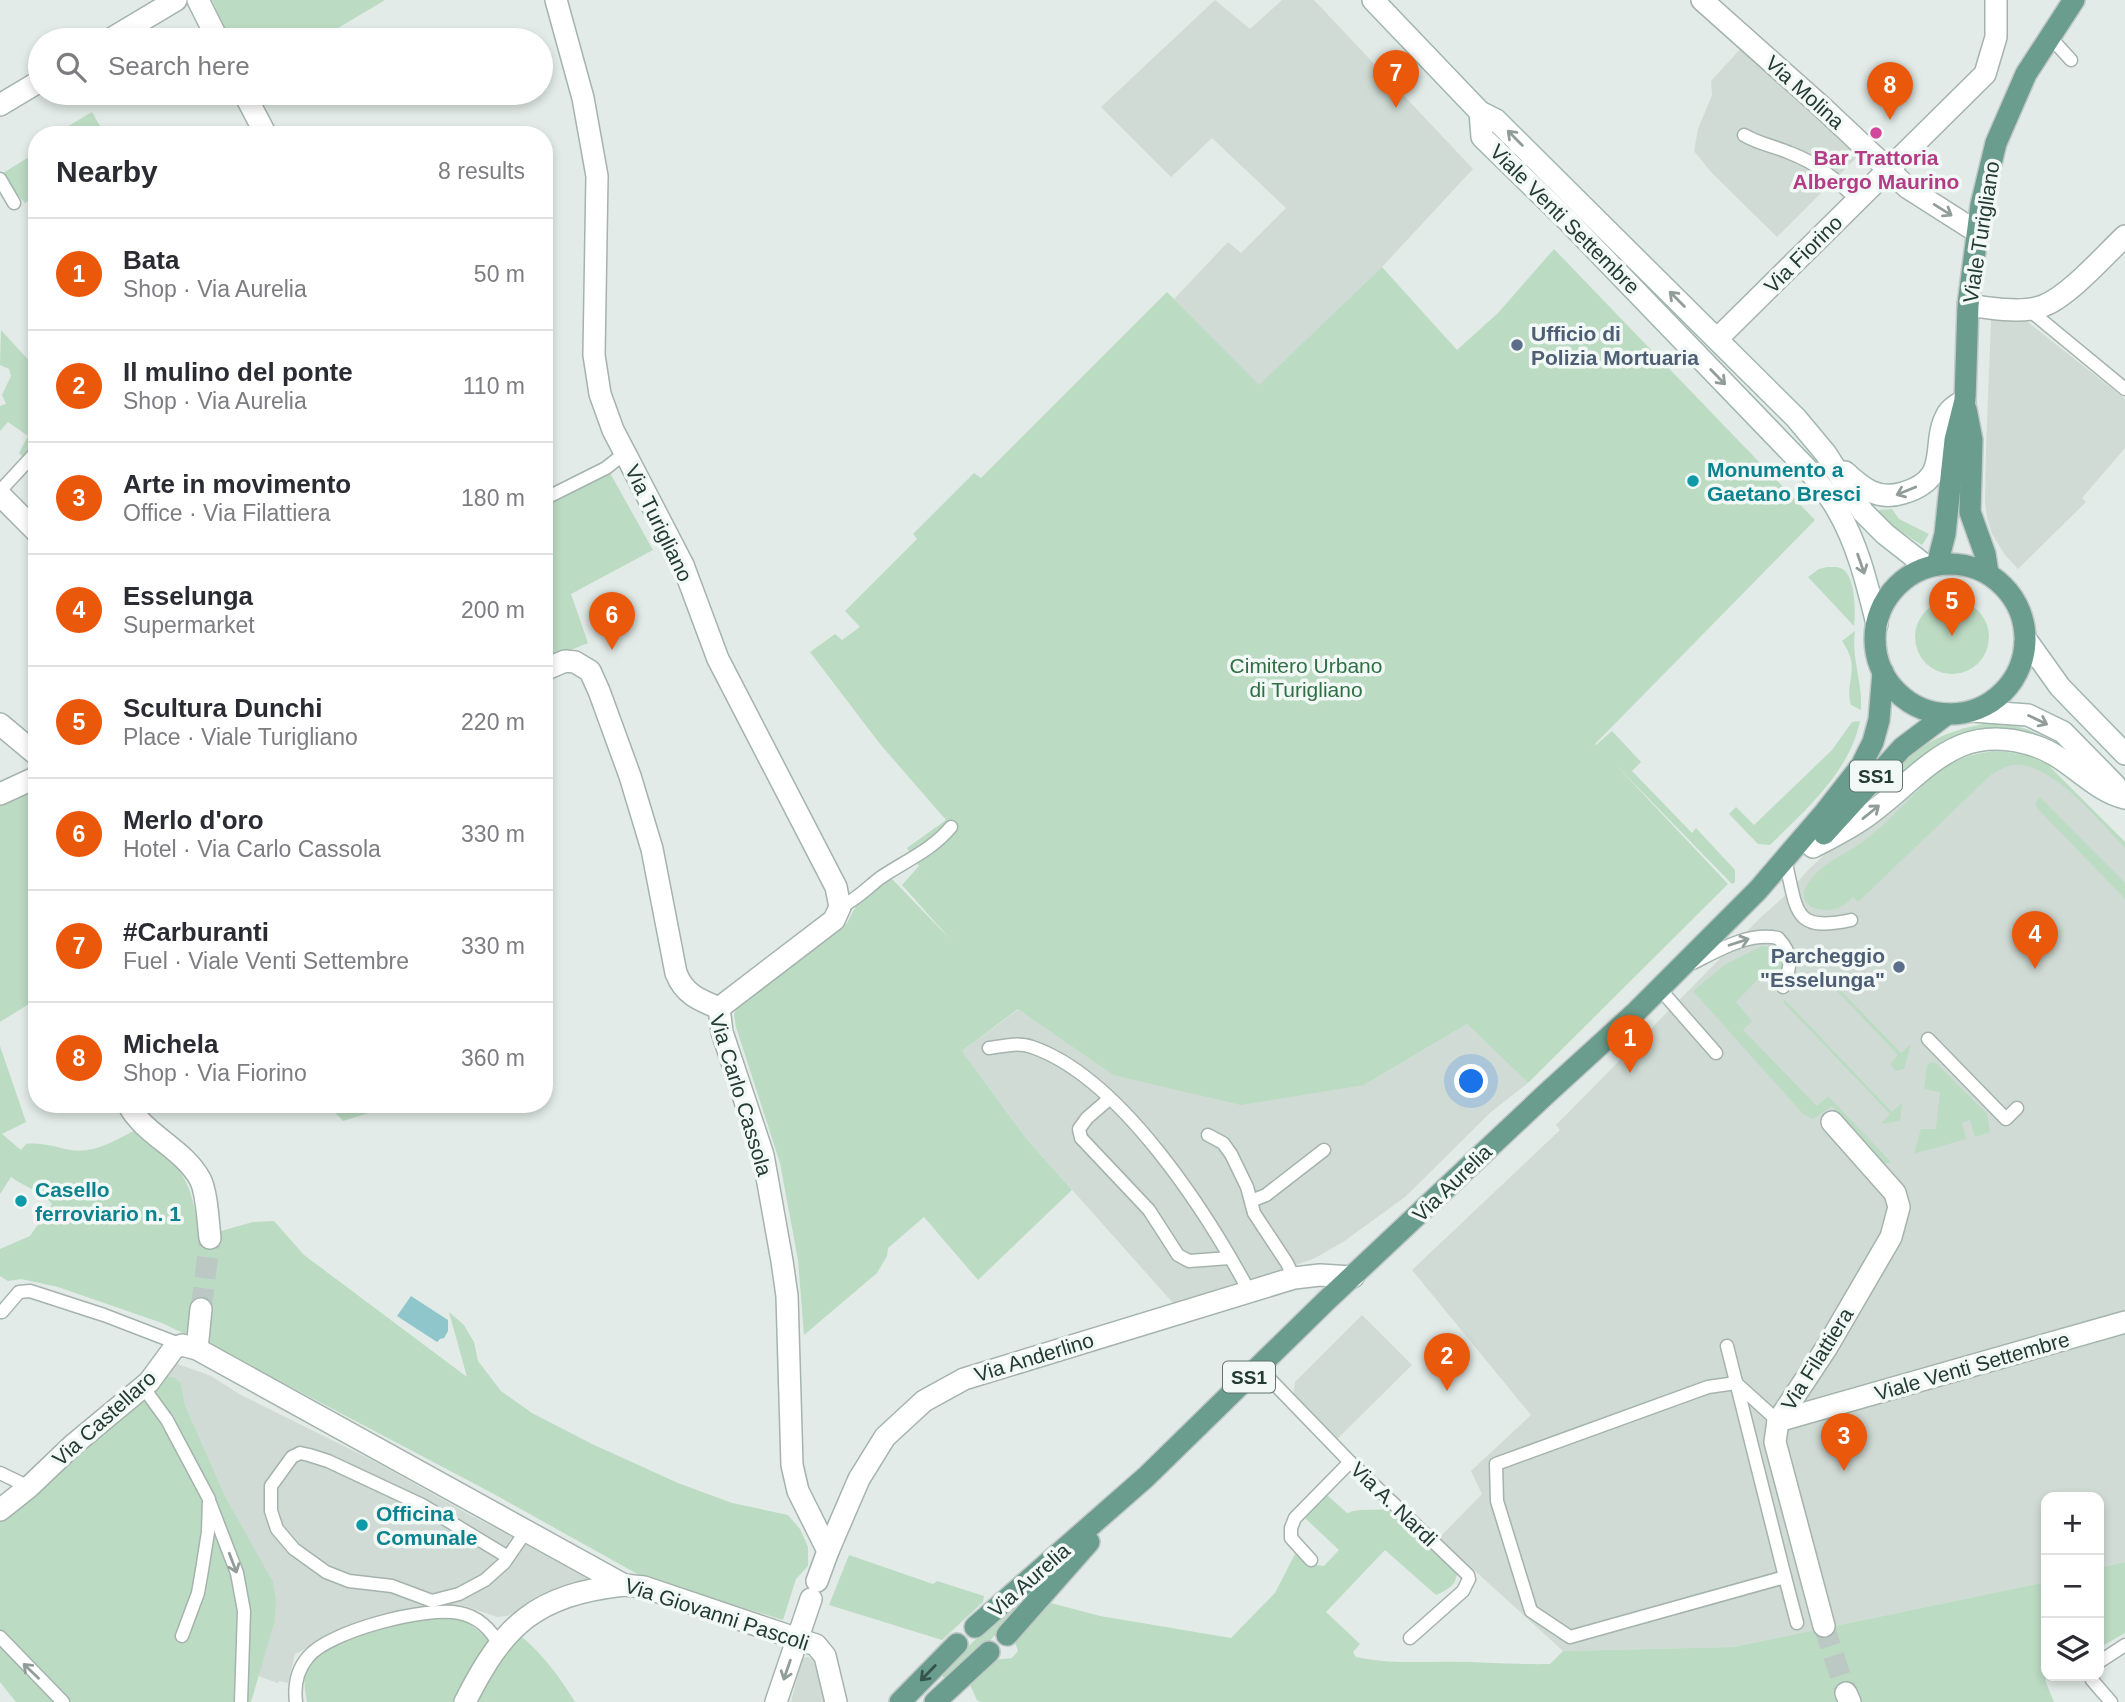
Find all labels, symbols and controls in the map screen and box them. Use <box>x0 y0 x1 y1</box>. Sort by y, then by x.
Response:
search box <box>28 28 553 105</box>
icon: search <box>52 48 90 86</box>
pin: 7 <box>1373 50 1419 108</box>
text: Search here <box>108 51 250 81</box>
street label: Via Molina <box>1761 51 1849 133</box>
pin: 8 <box>1867 62 1913 120</box>
marker: Bar Trattoria Albergo Maurino <box>1868 125 1884 141</box>
one-way arrow <box>1507 130 1524 147</box>
street label: Viale Venti Settembre <box>1486 140 1644 298</box>
place label: Bar Trattoria Albergo Maurino <box>1793 146 1959 193</box>
text: Nearby <box>56 155 158 188</box>
text: 8 results <box>438 158 525 184</box>
street label: Viale Turigliano <box>1958 159 2004 305</box>
one-way arrow <box>1932 204 1952 218</box>
street label: Via Fiorino <box>1760 211 1846 297</box>
text: Bata <box>123 245 179 275</box>
text: 1 <box>73 261 85 287</box>
text: 50 m <box>474 261 525 287</box>
text: Shop · Via Aurelia <box>123 276 307 302</box>
one-way arrow <box>1668 290 1685 307</box>
place label: Ufficio di Polizia Mortuaria <box>1531 322 1699 369</box>
marker: Ufficio di Polizia Mortuaria <box>1509 337 1525 353</box>
text: Il mulino del ponte <box>123 357 353 387</box>
one-way arrow <box>1710 368 1727 385</box>
text: 2 <box>73 373 85 399</box>
text: 110 m <box>463 373 525 399</box>
text: Shop · Via Aurelia <box>123 388 307 414</box>
place label: Monumento a Gaetano Bresci <box>1707 458 1861 505</box>
street label: Via Turigliano <box>621 461 697 585</box>
text: Arte in movimento <box>123 469 351 499</box>
marker: Monumento a Gaetano Bresci <box>1685 473 1701 489</box>
text: 3 <box>73 485 85 511</box>
text: 180 m <box>461 485 525 511</box>
one-way arrow <box>1896 486 1918 499</box>
text: Office · Via Filattiera <box>123 500 331 526</box>
one-way arrow <box>1856 553 1868 575</box>
pin: 5 <box>1929 578 1975 636</box>
text: Esselunga <box>123 581 253 611</box>
pin: 6 <box>589 592 635 650</box>
text: 4 <box>73 597 85 623</box>
text: 200 m <box>461 597 525 623</box>
text: Supermarket <box>123 612 255 638</box>
park label: Cimitero Urbano di Turigliano <box>1230 654 1382 701</box>
text: Scultura Dunchi <box>123 693 322 723</box>
text: 5 <box>73 709 85 735</box>
text: 220 m <box>461 709 525 735</box>
one-way arrow <box>2027 714 2048 727</box>
text: Place · Viale Turigliano <box>123 724 358 750</box>
road number: SS1 <box>1850 761 1902 792</box>
one-way arrow <box>1861 804 1879 819</box>
text: Merlo d'oro <box>123 805 264 835</box>
text: 6 <box>73 821 85 847</box>
text: 330 m <box>461 821 525 847</box>
text: Hotel · Via Carlo Cassola <box>123 836 381 862</box>
pin: 4 <box>2012 911 2058 969</box>
text: #Carburanti <box>123 917 269 947</box>
text: 7 <box>73 933 85 959</box>
text: 330 m <box>461 933 525 959</box>
one-way arrow <box>1727 935 1749 947</box>
place label: Parcheggio "Esselunga" <box>1760 944 1885 991</box>
text: Fuel · Viale Venti Settembre <box>123 948 409 974</box>
marker: Parcheggio "Esselunga" <box>1891 959 1907 975</box>
street label: Via Carlo Cassola <box>705 1011 777 1179</box>
pin: 1 <box>1607 1015 1653 1073</box>
text: Michela <box>123 1029 218 1059</box>
text: 8 <box>73 1045 85 1071</box>
text: 360 m <box>461 1045 525 1071</box>
text: Shop · Via Fiorino <box>123 1060 307 1086</box>
your location <box>1454 1064 1488 1098</box>
street label: Via Aurelia <box>1408 1140 1496 1226</box>
place label: Casello ferroviario n. 1 <box>35 1178 181 1225</box>
marker: Casello ferroviario n. 1 <box>13 1193 29 1209</box>
street label: Via Filattiera <box>1776 1303 1858 1414</box>
street label: Viale Venti Settembre <box>1872 1327 2072 1405</box>
street label: Via Anderlino <box>972 1328 1096 1386</box>
pin: 2 <box>1424 1333 1470 1391</box>
road number: SS1 <box>1223 1362 1275 1392</box>
street label: Via Castellaro <box>48 1366 160 1470</box>
pin: 3 <box>1821 1413 1867 1471</box>
street label: Via A. Nardi <box>1346 1457 1442 1551</box>
map controls <box>2041 1492 2104 1681</box>
button: + <box>2041 1492 2104 1555</box>
place label: Officina Comunale <box>376 1502 478 1549</box>
marker: Officina Comunale <box>354 1517 370 1533</box>
street label: Via Aurelia <box>984 1538 1075 1621</box>
one-way arrow <box>228 1551 241 1573</box>
button: − <box>2041 1555 2104 1618</box>
street label: Via Giovanni Pascoli <box>622 1573 812 1655</box>
button: layers <box>2041 1618 2104 1681</box>
one-way arrow <box>780 1658 792 1680</box>
one-way arrow <box>22 1662 39 1679</box>
one-way arrow <box>920 1664 937 1681</box>

